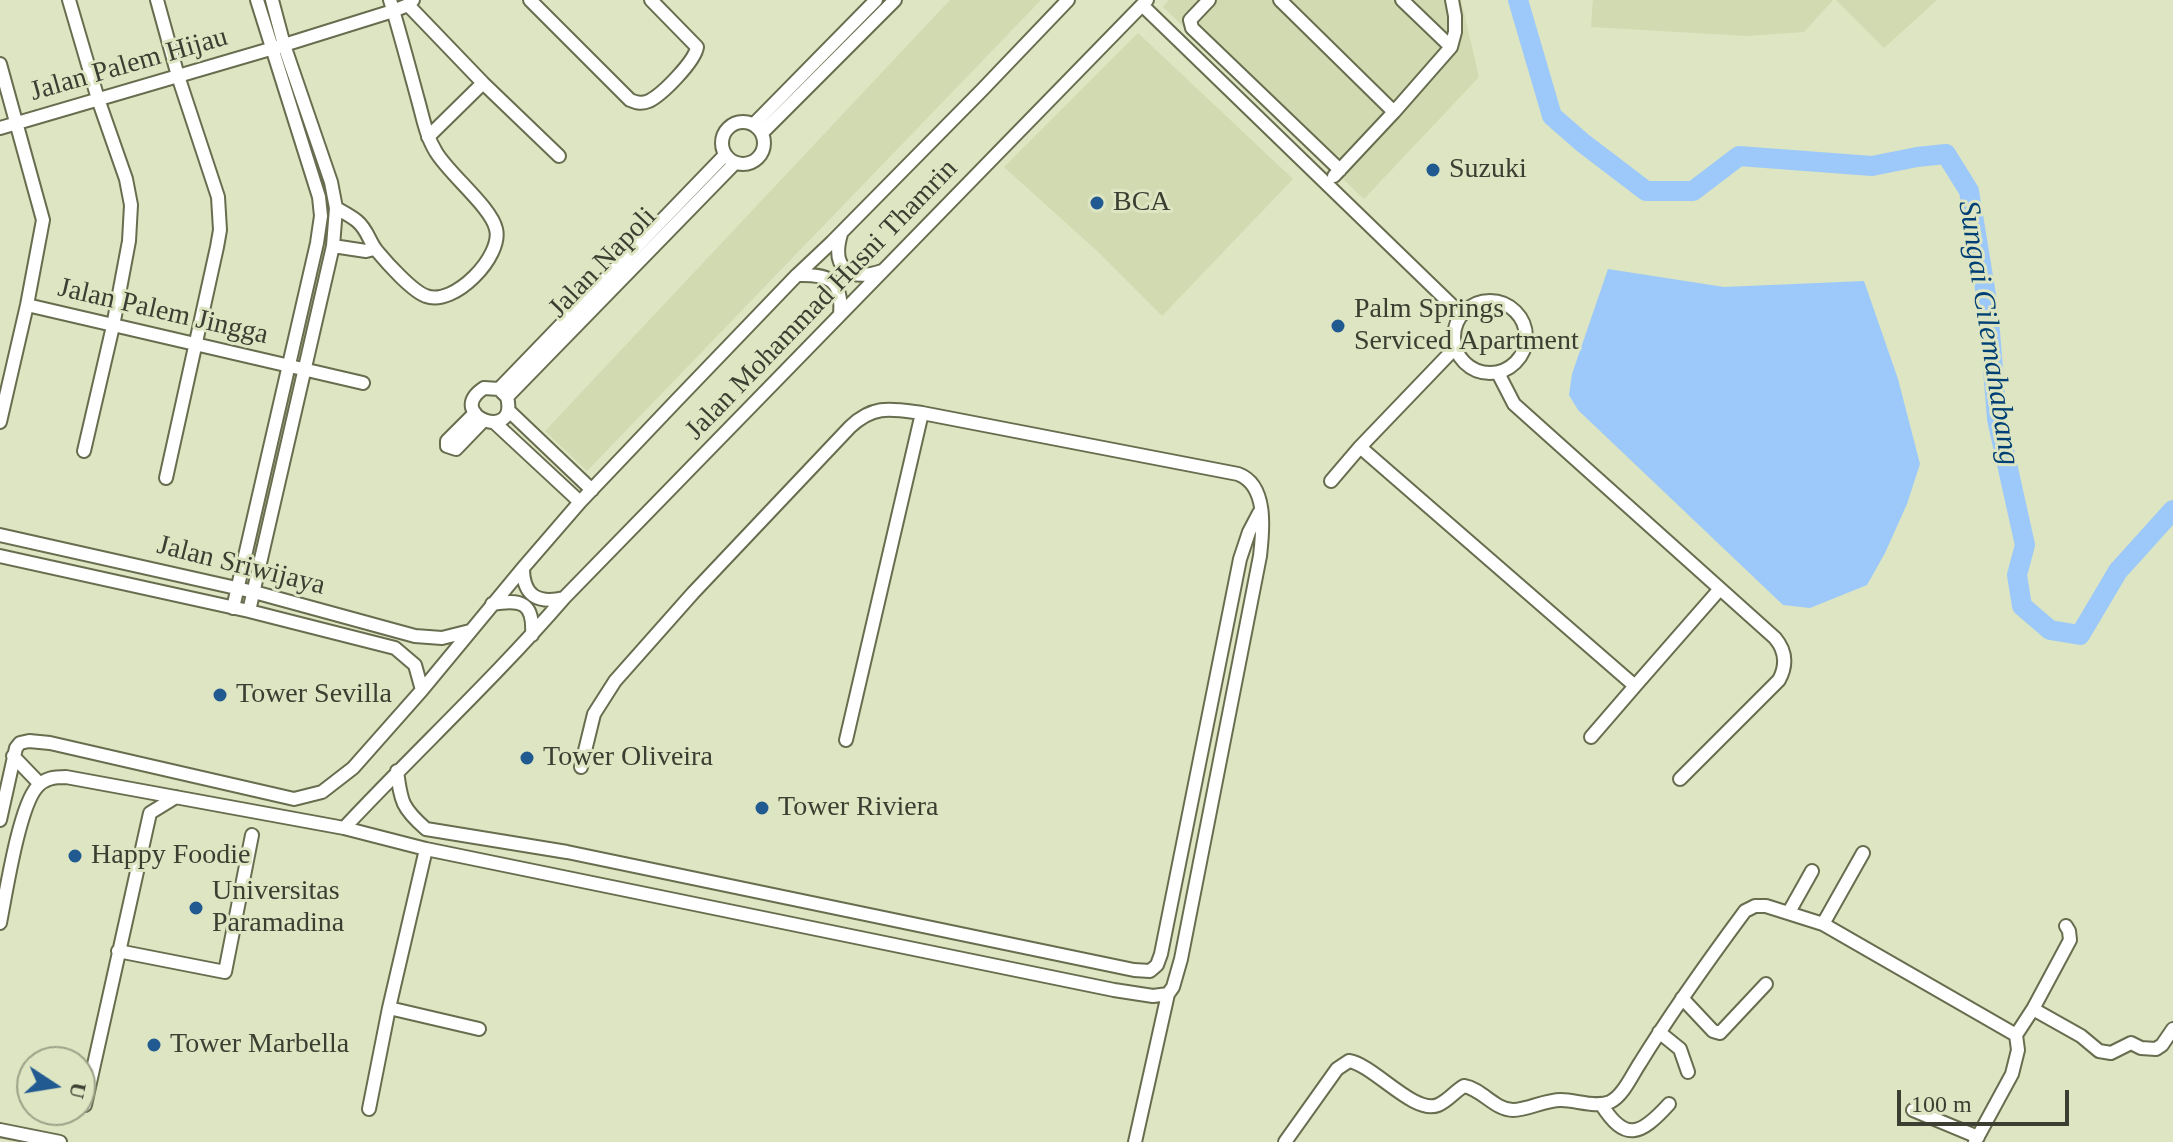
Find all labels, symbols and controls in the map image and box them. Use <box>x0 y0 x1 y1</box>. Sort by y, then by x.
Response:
street label: Jalan Palem Hijau <box>26 21 232 109</box>
street label: Jalan Mohammad Husni Thamrin <box>679 153 965 447</box>
place label: Suzuki <box>1449 153 1527 187</box>
marker: Suzuki <box>1424 161 1442 179</box>
place label: BCA <box>1113 186 1171 220</box>
marker: BCA <box>1088 194 1106 212</box>
water label: Sungai Cilemahabang <box>1949 198 2027 468</box>
street label: Jalan Napoli <box>542 201 664 325</box>
street label: Jalan Palem Jingga <box>55 271 271 353</box>
place label: Palm Springs Serviced Apartment <box>1354 293 1579 359</box>
marker: Palm Springs Serviced Apartment <box>1329 317 1347 335</box>
street label: Jalan Sriwijaya <box>154 529 328 603</box>
place label: Tower Sevilla <box>236 678 392 712</box>
marker: Tower Sevilla <box>211 686 229 704</box>
place label: Tower Oliveira <box>543 741 713 775</box>
marker: Tower Oliveira <box>518 749 536 767</box>
place label: Tower Riviera <box>778 791 939 825</box>
marker: Tower Riviera <box>753 799 771 817</box>
place label: Happy Foodie <box>91 839 250 873</box>
marker: Happy Foodie <box>66 847 84 865</box>
place label: Universitas Paramadina <box>212 875 344 941</box>
marker: Universitas Paramadina <box>187 899 205 917</box>
place label: Tower Marbella <box>170 1028 349 1062</box>
marker: Tower Marbella <box>145 1036 163 1054</box>
north arrow <box>16 1046 96 1126</box>
scale bar <box>1901 1074 2073 1124</box>
text: U <box>64 1080 92 1101</box>
text: 100 m <box>1911 1091 1972 1117</box>

